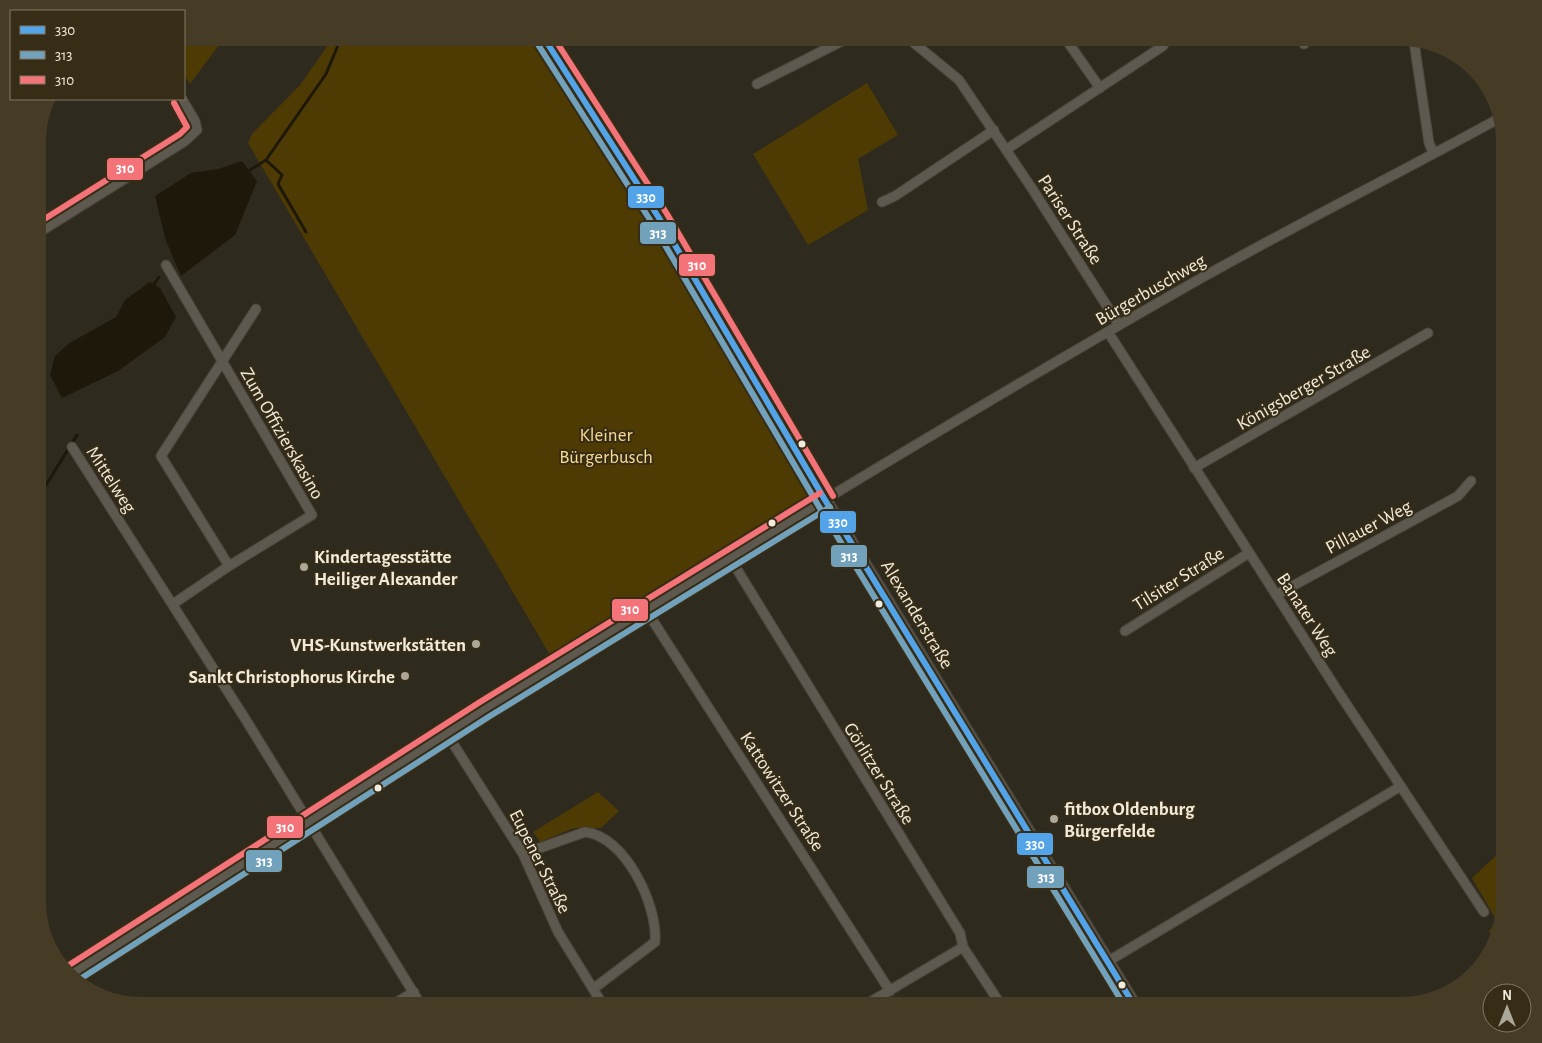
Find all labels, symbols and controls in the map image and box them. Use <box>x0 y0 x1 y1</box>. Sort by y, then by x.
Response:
legend <box>10 10 185 100</box>
text: 330 <box>55 23 75 38</box>
text: 313 <box>55 48 73 63</box>
text: 310 <box>55 73 74 88</box>
line badge: 310 <box>106 157 144 181</box>
text: 310 <box>116 162 134 176</box>
street label: Pariser Straße <box>1034 172 1106 268</box>
line badge: 330 <box>627 185 665 209</box>
text: 330 <box>636 191 656 205</box>
line badge: 313 <box>639 221 677 245</box>
text: 313 <box>649 227 667 241</box>
street label: Bürgerbuschweg <box>1092 251 1210 329</box>
line badge: 310 <box>678 253 716 277</box>
text: 310 <box>688 259 706 273</box>
street label: Königsberger Straße <box>1234 342 1374 434</box>
street label: Zum Offizierskasino <box>236 365 327 503</box>
park label: Kleiner Bürgerbusch <box>559 426 653 467</box>
unlabelled marker <box>797 439 807 449</box>
street label: Mittelweg <box>82 443 140 517</box>
street label: Pillauer Weg <box>1323 496 1415 558</box>
line badge: 330 <box>819 510 857 534</box>
text: 330 <box>828 516 848 530</box>
unlabelled marker <box>767 518 777 528</box>
line badge: 313 <box>830 544 868 568</box>
street label: Tilsiter Straße <box>1130 544 1228 615</box>
place label: Kindertagesstätte Heiliger Alexander <box>314 548 458 589</box>
text: 313 <box>840 550 858 564</box>
street label: Alexanderstraße <box>877 557 956 672</box>
marker: Kindertagesstätte Heiliger Alexander <box>298 561 310 573</box>
street label: Banater Weg <box>1273 570 1341 661</box>
line badge: 310 <box>611 598 649 622</box>
unlabelled marker <box>874 599 884 609</box>
text: 310 <box>621 603 639 617</box>
place label: VHS-Kunstwerkstätten <box>290 636 466 655</box>
marker: VHS-Kunstwerkstätten <box>470 638 482 650</box>
place label: Sankt Christophorus Kirche <box>189 668 395 687</box>
marker: Sankt Christophorus Kirche <box>399 670 411 682</box>
street label: Görlitzer Straße <box>840 719 918 828</box>
street label: Kattowitzer Straße <box>736 729 827 855</box>
unlabelled marker <box>373 783 383 793</box>
place label: fitbox Oldenburg Bürgerfelde <box>1064 800 1195 841</box>
street label: Eupener Straße <box>505 807 574 917</box>
marker: fitbox Oldenburg Bürgerfelde <box>1048 813 1060 825</box>
line badge: 310 <box>266 815 304 839</box>
text: 310 <box>276 821 294 835</box>
line badge: 330 <box>1016 832 1054 856</box>
text: 330 <box>1025 838 1045 852</box>
line badge: 313 <box>245 849 283 873</box>
text: 313 <box>255 855 273 869</box>
line badge: 313 <box>1026 865 1065 889</box>
text: 313 <box>1037 871 1055 885</box>
unlabelled marker <box>1117 980 1127 990</box>
north arrow <box>1482 983 1532 1033</box>
text: N <box>1502 989 1512 1003</box>

